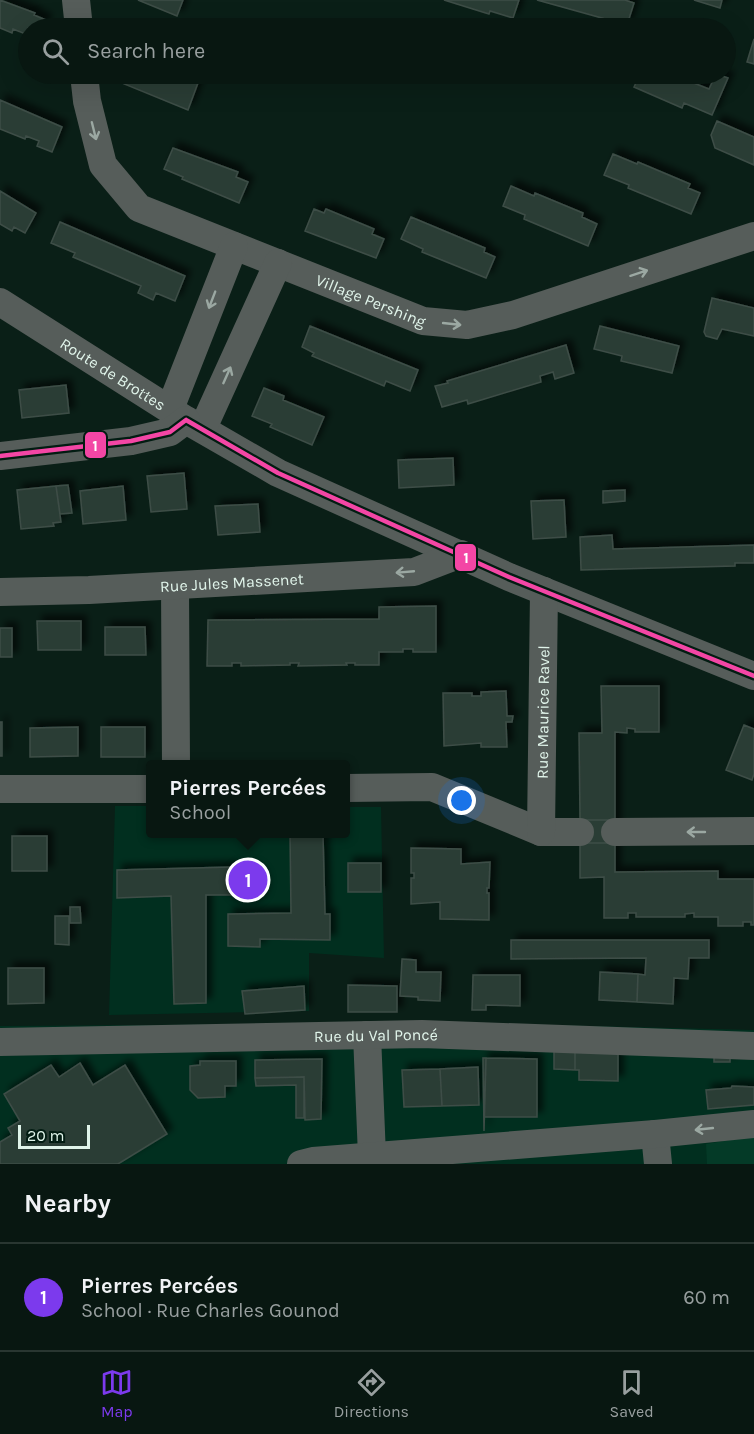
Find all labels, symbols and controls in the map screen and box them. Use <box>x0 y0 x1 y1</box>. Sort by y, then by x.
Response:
search box <box>18 18 736 84</box>
icon: search <box>39 35 72 68</box>
text: Search here <box>87 38 205 64</box>
one-way arrow <box>89 121 101 140</box>
one-way arrow <box>629 267 648 278</box>
street label: Village Pershing <box>313 270 429 331</box>
one-way arrow <box>206 291 217 309</box>
one-way arrow <box>441 319 461 330</box>
street label: Route de Brottes <box>57 333 169 414</box>
one-way arrow <box>222 366 233 384</box>
line badge: 1 <box>84 431 107 459</box>
text: 1 <box>92 436 98 455</box>
line badge: 1 <box>454 543 477 572</box>
text: 1 <box>463 548 469 567</box>
one-way arrow <box>396 567 416 578</box>
street label: Rue Jules Massenet <box>159 569 304 596</box>
street label: Rue Maurice Ravel <box>532 645 553 779</box>
popup <box>146 760 350 838</box>
text: Pierres Percées <box>169 775 327 801</box>
your location <box>447 786 476 815</box>
text: School <box>169 801 231 824</box>
one-way arrow <box>686 826 706 838</box>
pin: 1 <box>228 858 268 902</box>
street label: Rue du Val Poncé <box>314 1024 438 1046</box>
scale bar <box>18 1122 90 1150</box>
one-way arrow <box>695 1124 715 1135</box>
text: 20 m <box>27 1126 65 1145</box>
text: Nearby <box>24 1188 111 1219</box>
text: Pierres Percées <box>81 1273 238 1299</box>
text: 1 <box>40 1286 47 1309</box>
text: 60 m <box>683 1286 730 1309</box>
text: School · Rue Charles Gounod <box>81 1299 340 1322</box>
tab: Map <box>100 1366 133 1421</box>
tab: Directions <box>334 1366 409 1421</box>
tab: Saved <box>610 1366 654 1421</box>

